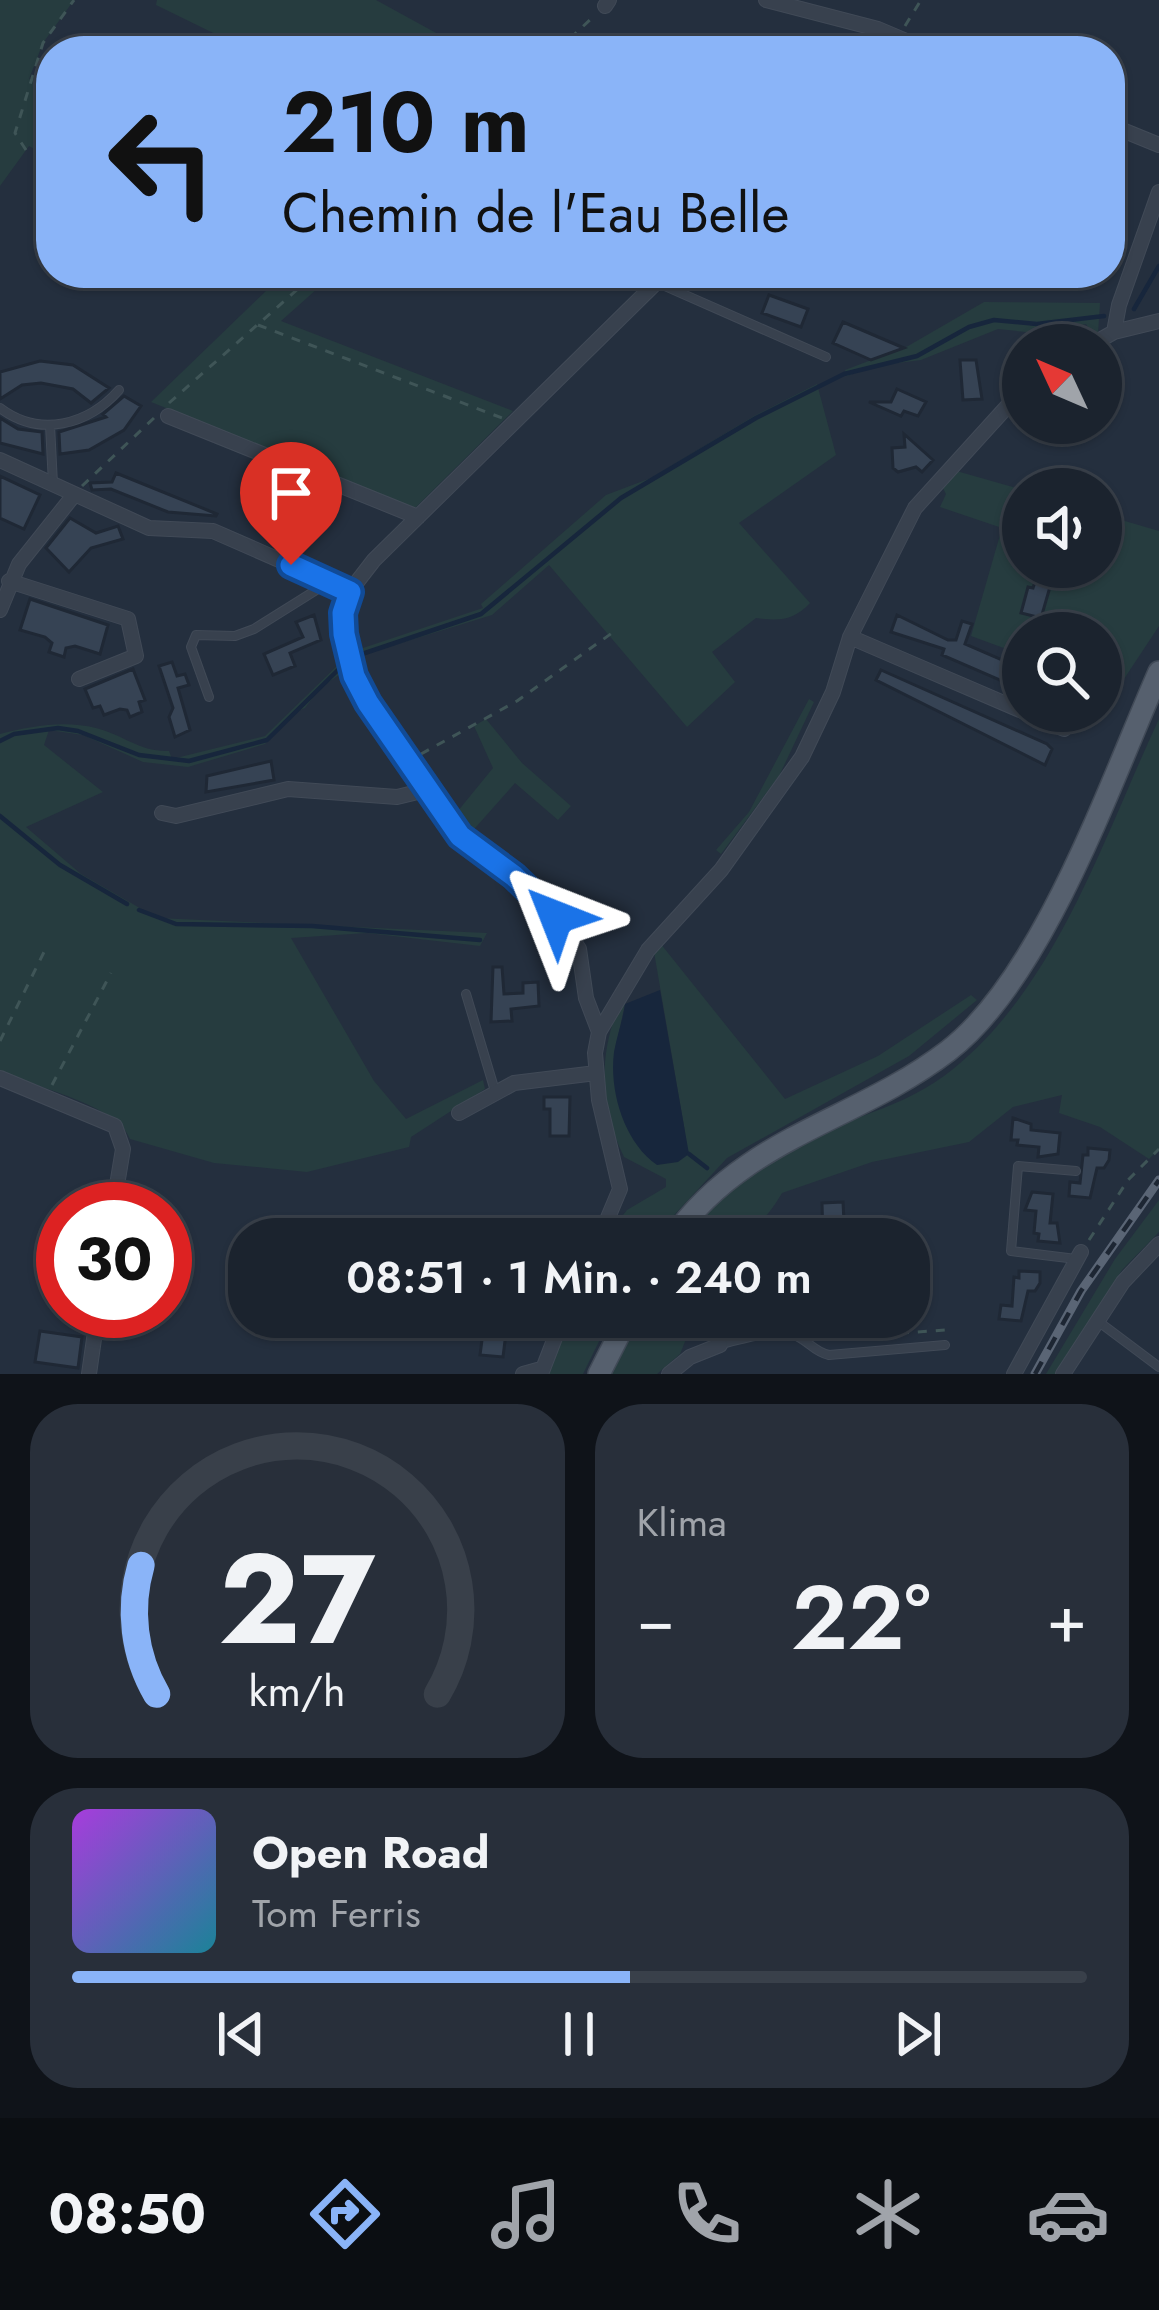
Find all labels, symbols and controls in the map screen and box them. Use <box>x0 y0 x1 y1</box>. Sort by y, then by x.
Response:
text: 210 m <box>282 62 530 184</box>
icon: left <box>84 84 240 240</box>
text: Chemin de l'Eau Belle <box>282 174 789 252</box>
north arrow <box>1002 324 1122 444</box>
map controls <box>1002 324 1122 732</box>
pin <box>240 442 342 565</box>
icon: arrive <box>258 460 324 526</box>
button: sound <box>1002 468 1122 588</box>
button: search <box>1002 612 1122 732</box>
position arrow <box>493 854 619 980</box>
speed limit sign: 30 <box>36 1182 192 1338</box>
text: 08:51 · 1 Min. · 240 m <box>346 1245 812 1310</box>
text: Klima <box>637 1494 727 1551</box>
text: 27 <box>219 1509 376 1690</box>
text: 22° <box>791 1553 931 1683</box>
text: − <box>637 1571 675 1667</box>
text: + <box>1046 1571 1087 1667</box>
text: km/h <box>249 1660 346 1722</box>
text: Open Road <box>252 1820 490 1885</box>
text: Tom Ferris <box>252 1885 421 1942</box>
icon: previous <box>208 2001 274 2067</box>
icon: pause <box>546 2001 612 2067</box>
icon: next <box>885 2001 951 2067</box>
icon: directions <box>303 2172 387 2256</box>
icon: music <box>484 2172 568 2256</box>
icon: phone <box>665 2172 749 2256</box>
icon: climate <box>846 2172 930 2256</box>
icon: car <box>1026 2172 1110 2256</box>
text: 08:50 <box>48 2175 206 2253</box>

